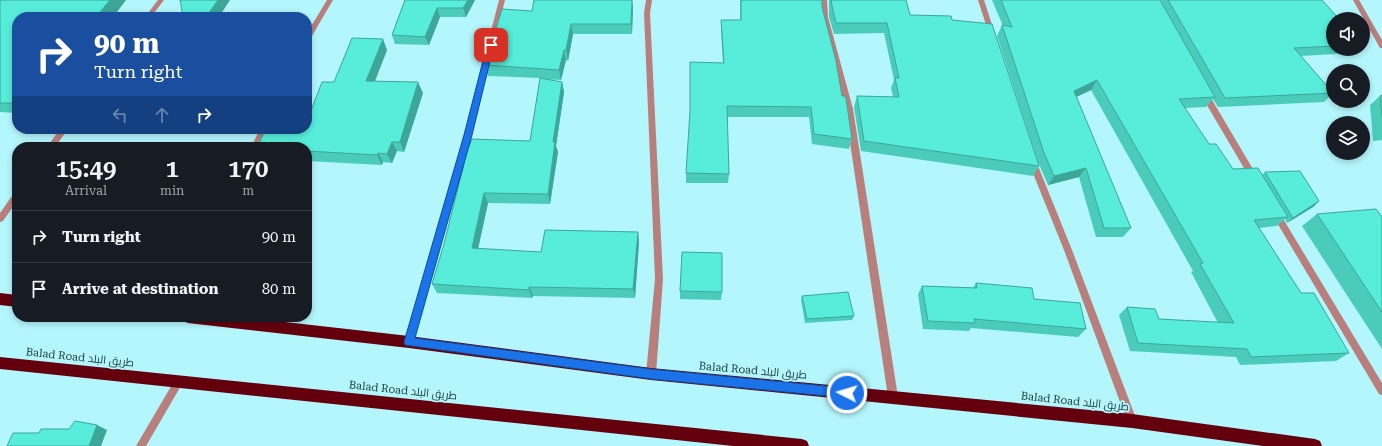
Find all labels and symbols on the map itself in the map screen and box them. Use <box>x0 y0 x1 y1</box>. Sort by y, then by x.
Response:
pin <box>474 28 508 62</box>
street label: Balad Road طريق البلد <box>25 345 135 370</box>
street label: Balad Road طريق البلد <box>698 359 808 382</box>
position arrow <box>826 372 868 414</box>
street label: Balad Road طريق البلد <box>348 378 458 403</box>
street label: Balad Road طريق البلد <box>1020 389 1130 414</box>

